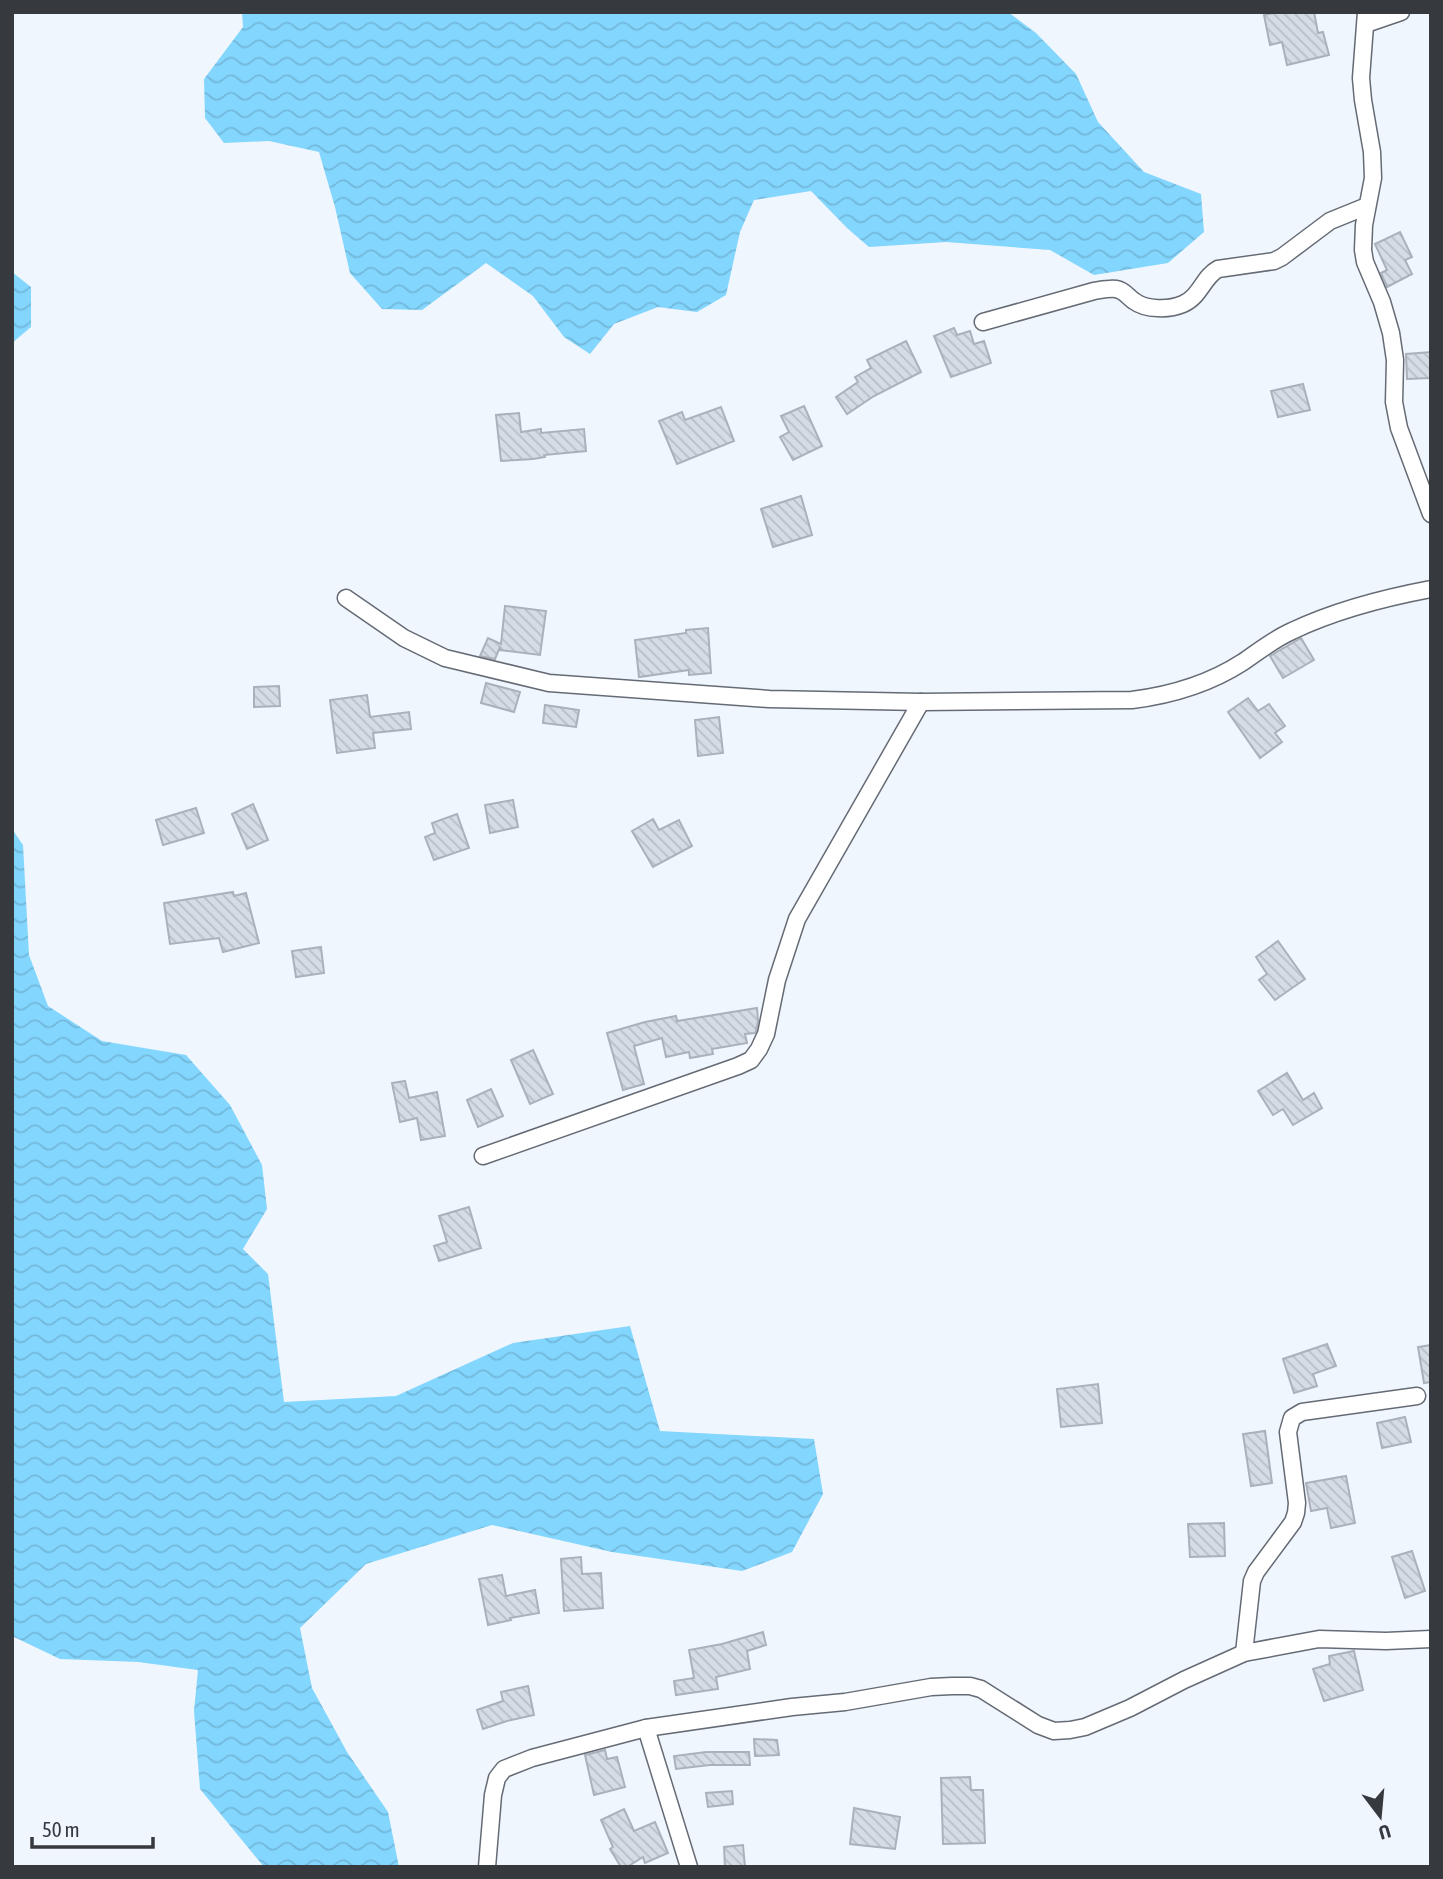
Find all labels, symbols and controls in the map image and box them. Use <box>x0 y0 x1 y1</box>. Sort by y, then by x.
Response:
north arrow <box>1345 1781 1415 1851</box>
scale bar <box>32 1806 152 1850</box>
text: 50 m <box>42 1817 80 1841</box>
text: U <box>1376 1820 1393 1844</box>

